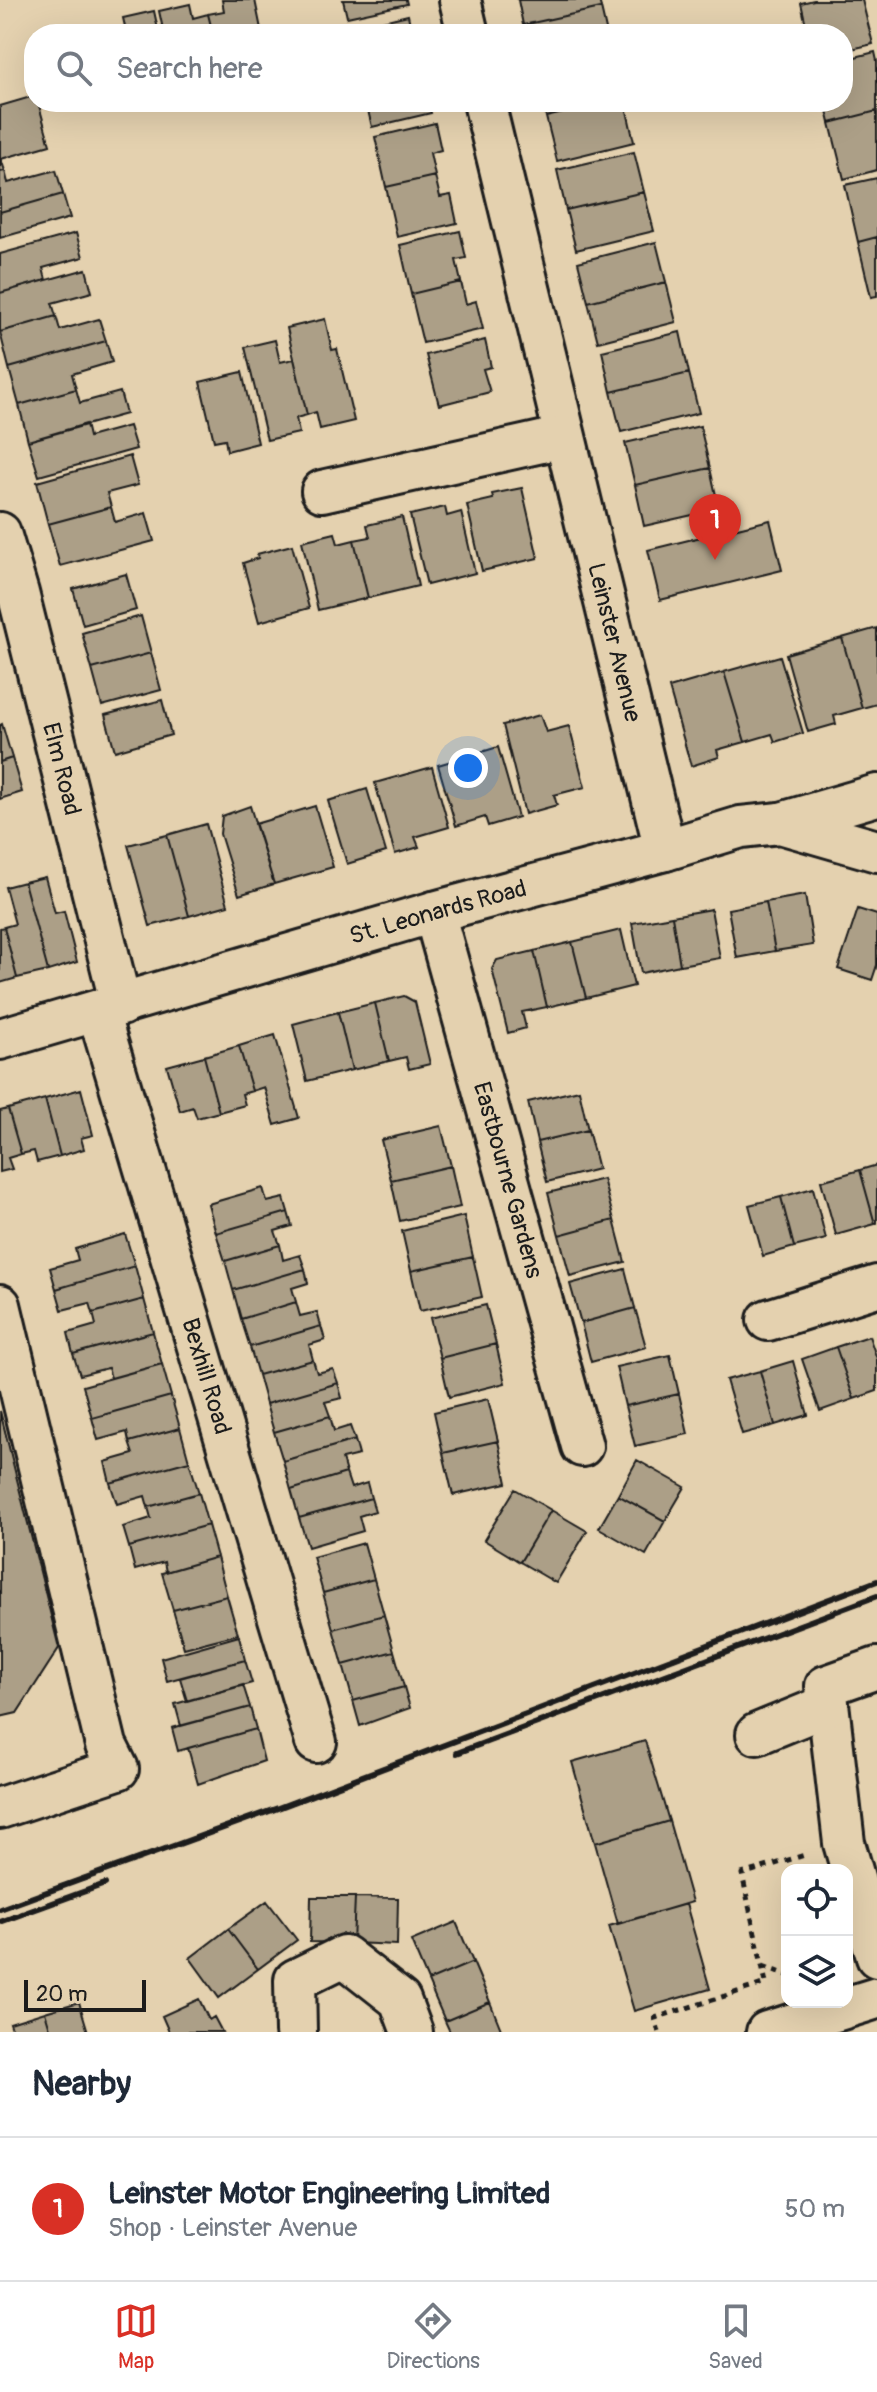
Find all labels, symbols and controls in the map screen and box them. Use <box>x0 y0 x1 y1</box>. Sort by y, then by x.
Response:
search box <box>24 24 853 112</box>
icon: search <box>52 46 96 90</box>
text: Search here <box>116 50 263 87</box>
pin: 1 <box>689 494 741 560</box>
street label: Leinster Avenue <box>581 560 648 725</box>
street label: Elm Road <box>36 720 87 818</box>
your location <box>448 748 488 788</box>
street label: St. Leonards Road <box>346 874 530 951</box>
street label: Eastbourne Gardens <box>467 1079 549 1282</box>
street label: Bexhill Road <box>175 1315 237 1438</box>
map controls <box>781 1864 853 2008</box>
button: locate <box>781 1864 853 1936</box>
button: layers <box>781 1936 853 2008</box>
scale bar <box>24 1976 146 2012</box>
text: 20 m <box>36 1980 88 2008</box>
text: Nearby <box>32 2063 131 2106</box>
text: Leinster Motor Engineering Limited <box>108 2175 550 2212</box>
text: 1 <box>53 2193 63 2225</box>
text: 50 m <box>784 2193 845 2225</box>
text: Shop · Leinster Avenue <box>108 2212 357 2244</box>
tab: Map <box>114 2299 158 2375</box>
tab: Directions <box>387 2299 480 2375</box>
tab: Saved <box>708 2299 763 2375</box>

